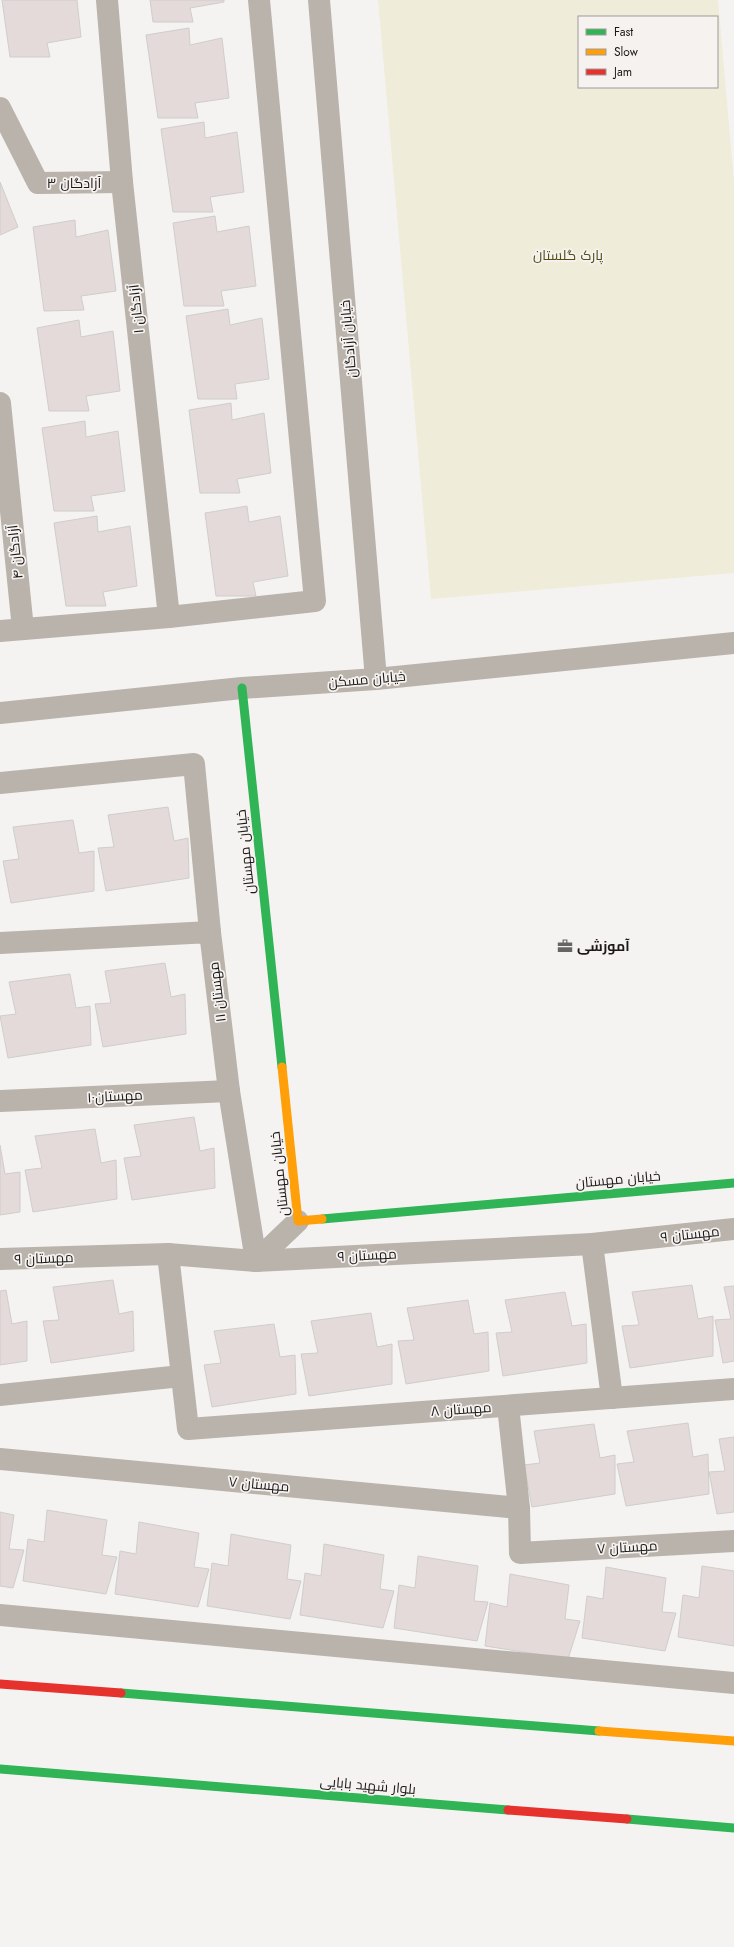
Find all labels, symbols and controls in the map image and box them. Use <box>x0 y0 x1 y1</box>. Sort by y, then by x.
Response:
legend <box>578 16 718 88</box>
text: Fast <box>614 23 633 41</box>
text: Slow <box>614 43 639 61</box>
text: Jam <box>612 63 632 81</box>
street label: آزادگان ۳ <box>47 173 102 193</box>
park label: پارک گلستان <box>533 245 603 265</box>
street label: آزادگان ۱ <box>123 283 149 335</box>
street label: خیابان آزادگان <box>335 299 361 379</box>
street label: آزادگان ۴ <box>2 524 28 580</box>
street label: خیابان مسکن <box>328 666 406 692</box>
street label: خیابان مهستان <box>231 809 259 895</box>
place label: آموزشی <box>577 936 630 956</box>
office icon: آموزشی <box>556 937 574 955</box>
street label: مهستان ۱۱ <box>203 961 231 1023</box>
street label: مهستان۱۰ <box>87 1085 143 1107</box>
street label: خیابان مهستان <box>265 1131 293 1217</box>
street label: خیابان مهستان <box>575 1165 661 1193</box>
street label: مهستان ۹ <box>659 1221 721 1247</box>
street label: مهستان ۹ <box>337 1243 397 1267</box>
street label: مهستان ۹ <box>14 1247 74 1269</box>
street label: مهستان ۸ <box>430 1397 492 1421</box>
street label: مهستان ۷ <box>228 1471 290 1497</box>
street label: مهستان ۷ <box>596 1535 658 1559</box>
street label: بلوار شهید بابایی <box>319 1771 417 1799</box>

